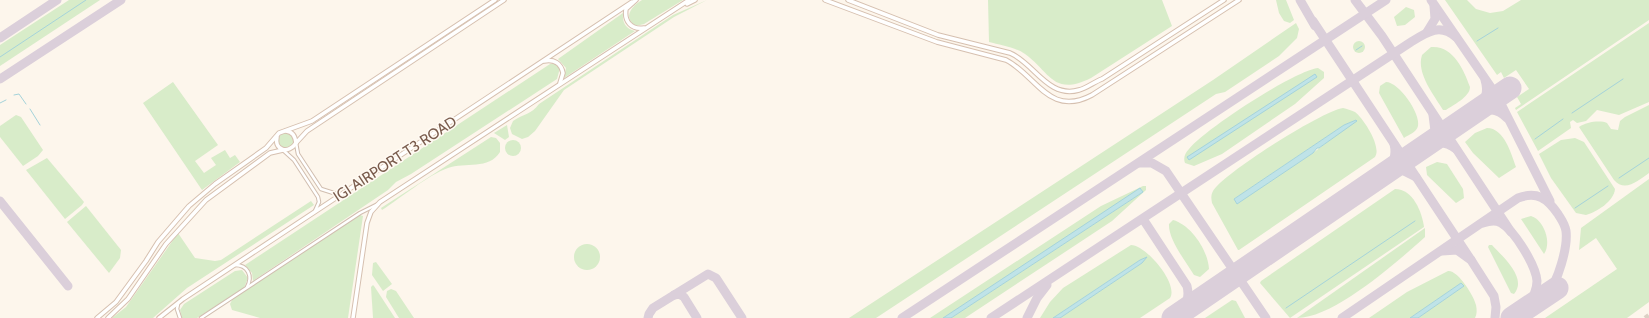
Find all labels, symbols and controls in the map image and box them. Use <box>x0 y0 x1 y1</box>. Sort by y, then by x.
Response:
street label: IGI AIRPORT T3 ROAD <box>330 112 460 206</box>

